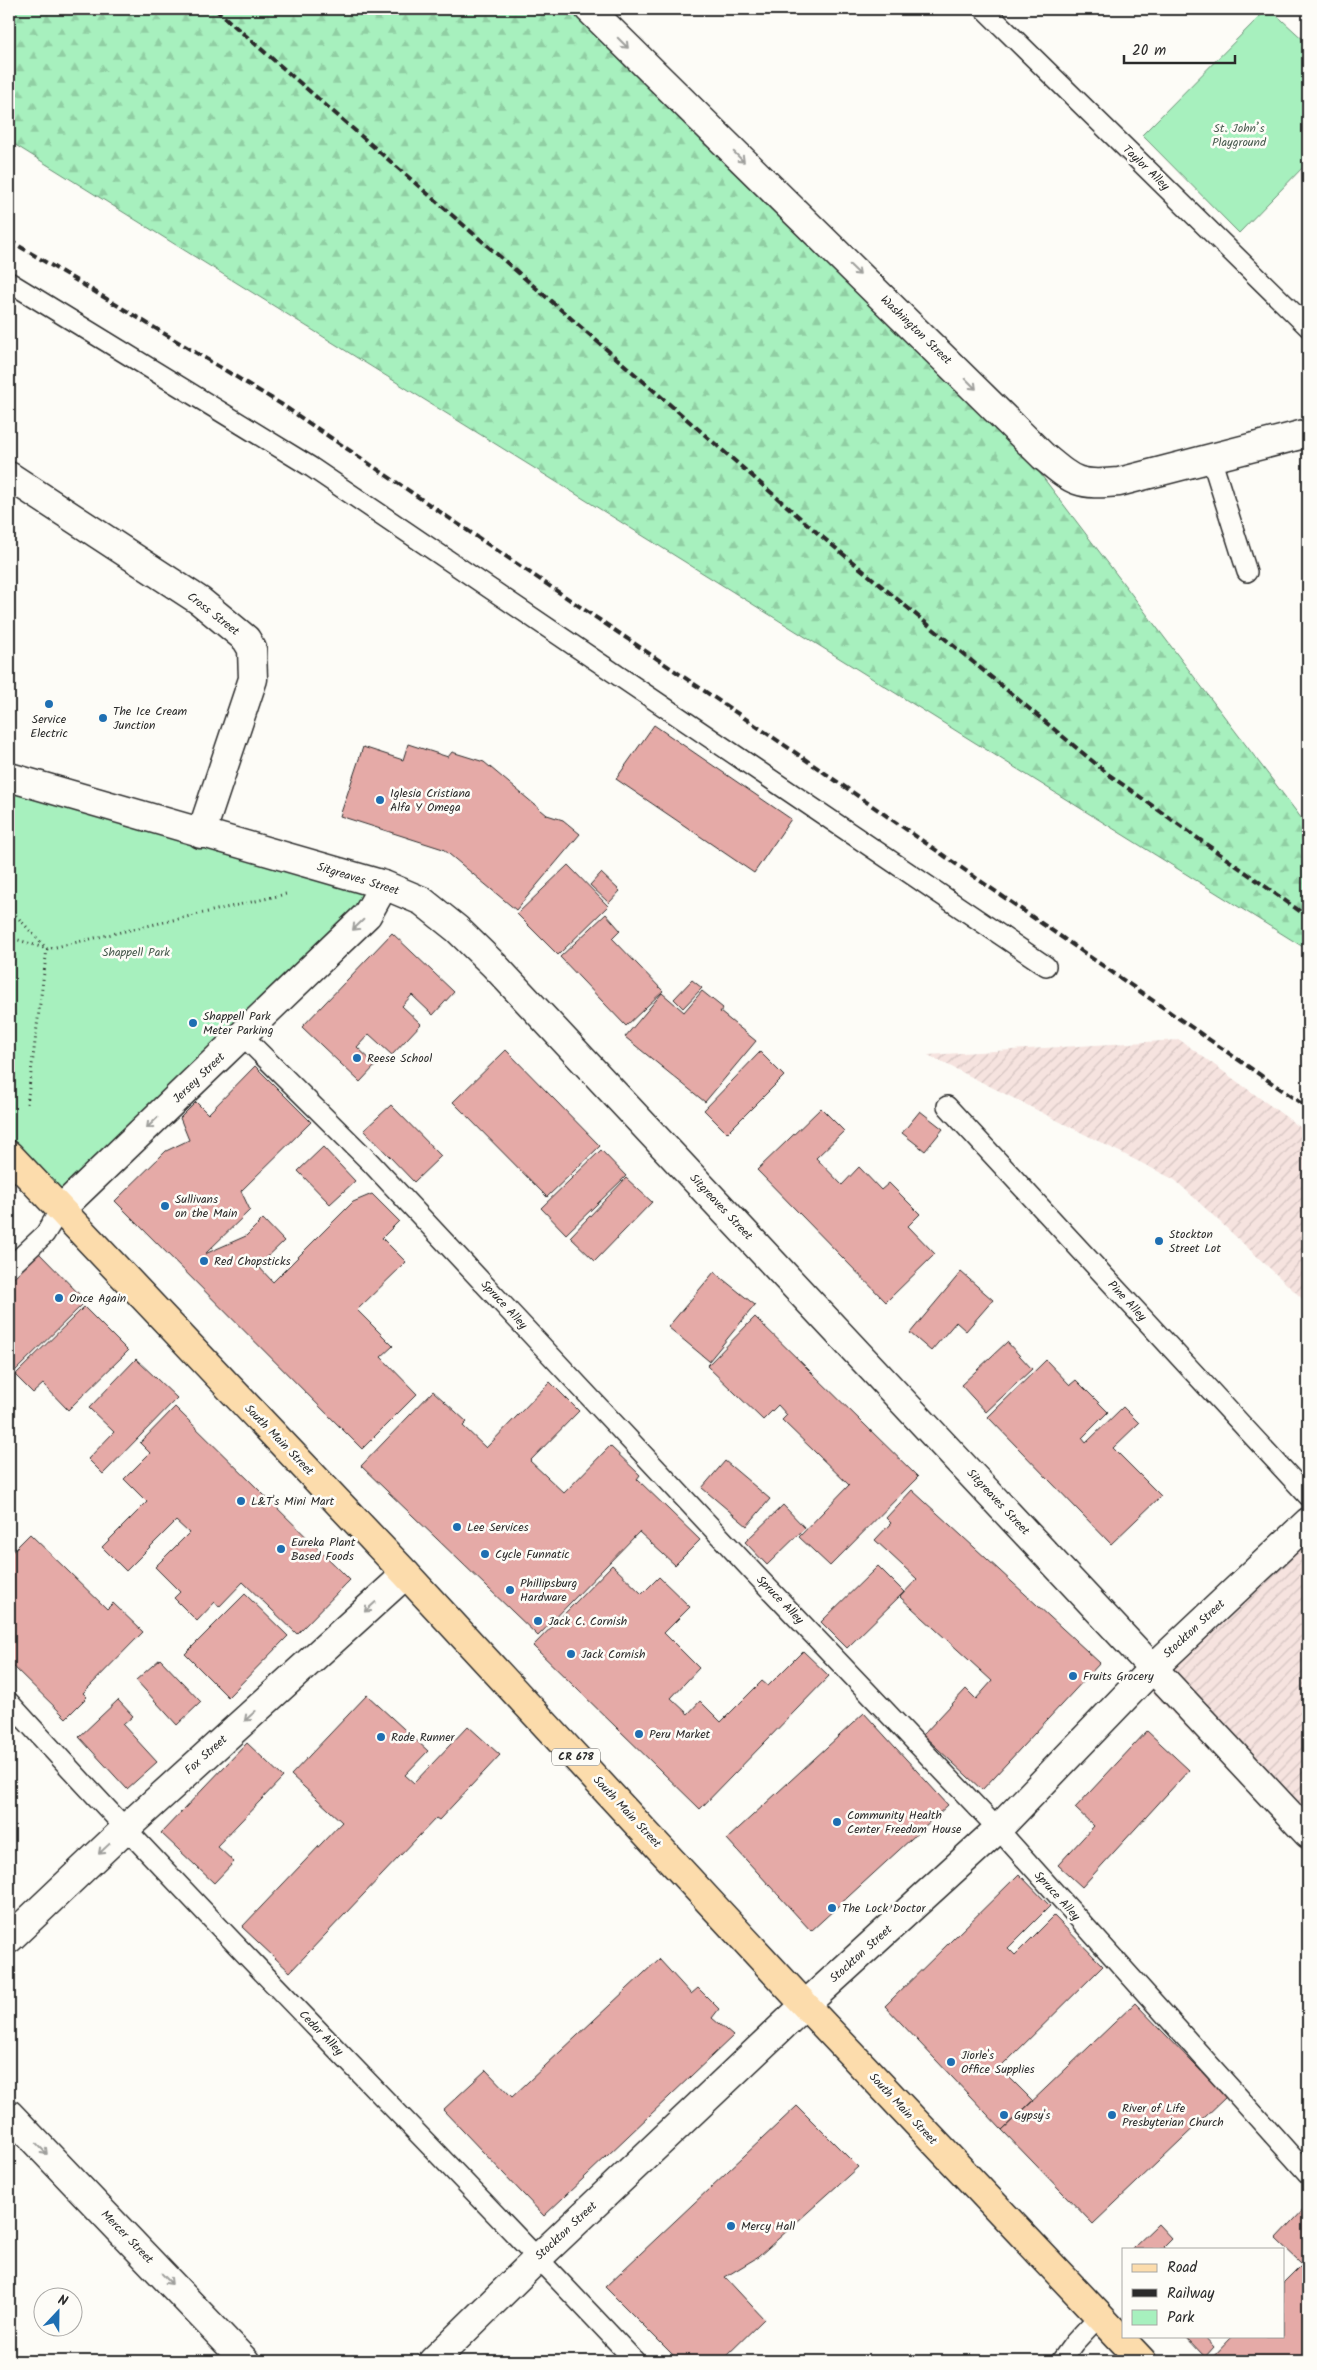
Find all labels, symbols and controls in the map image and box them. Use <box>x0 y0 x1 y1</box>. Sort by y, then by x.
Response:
scale bar <box>1124 32 1236 64</box>
one-way arrow <box>617 37 630 49</box>
text: 20 m <box>1132 39 1166 63</box>
park label: St. John’s Playground <box>1212 119 1267 152</box>
street label: Taylor Alley <box>1118 141 1174 196</box>
one-way arrow <box>733 151 745 163</box>
one-way arrow <box>849 264 861 276</box>
street label: Washington Street <box>876 291 956 369</box>
one-way arrow <box>965 378 978 390</box>
street label: Cross Street <box>183 587 244 641</box>
marker: Service Electric <box>43 698 55 710</box>
place label: The Ice Cream Junction <box>113 702 188 735</box>
place label: Service Electric <box>30 710 68 743</box>
marker: The Ice Cream Junction <box>97 712 109 724</box>
place label: Iglesia Cristiana Alfa Y Omega <box>390 784 471 817</box>
marker: Iglesia Cristiana Alfa Y Omega <box>374 794 386 806</box>
street label: Sitgreaves Street <box>314 857 402 901</box>
one-way arrow <box>351 919 364 931</box>
park label: Shappell Park <box>102 943 170 962</box>
place label: Shappell Park Meter Parking <box>203 1007 274 1040</box>
marker: Shappell Park Meter Parking <box>187 1017 199 1029</box>
street label: Jersey Street <box>169 1048 230 1108</box>
place label: Reese School <box>367 1049 432 1068</box>
marker: Reese School <box>351 1052 363 1064</box>
one-way arrow <box>146 1117 159 1129</box>
street label: Sitgreaves Street <box>685 1169 757 1245</box>
place label: Sullivans on the Main <box>175 1190 237 1223</box>
marker: Sullivans on the Main <box>159 1200 171 1212</box>
place label: Stockton Street Lot <box>1169 1225 1221 1258</box>
marker: Stockton Street Lot <box>1153 1235 1165 1247</box>
place label: Red Chopsticks <box>214 1252 291 1271</box>
marker: Red Chopsticks <box>198 1255 210 1267</box>
street label: Spruce Alley <box>476 1276 532 1334</box>
street label: Pine Alley <box>1103 1276 1151 1326</box>
place label: Once Again <box>69 1289 126 1308</box>
marker: Once Again <box>53 1292 65 1304</box>
street label: South Main Street <box>240 1400 318 1480</box>
street label: Sitgreaves Street <box>962 1464 1034 1540</box>
place label: L&T's Mini Mart <box>251 1492 335 1511</box>
marker: L&T's Mini Mart <box>235 1495 247 1507</box>
place label: Lee Services <box>467 1518 529 1537</box>
marker: Lee Services <box>451 1521 463 1533</box>
place label: Eureka Plant Based Foods <box>291 1533 356 1566</box>
marker: Eureka Plant Based Foods <box>275 1543 287 1555</box>
place label: Cycle Funnatic <box>495 1545 570 1564</box>
marker: Cycle Funnatic <box>479 1548 491 1560</box>
street label: Spruce Alley <box>752 1571 808 1629</box>
place label: Phillipsburg Hardware <box>520 1574 577 1607</box>
marker: Phillipsburg Hardware <box>504 1584 516 1596</box>
street label: Stockton Street <box>1159 1595 1230 1663</box>
one-way arrow <box>363 1601 376 1613</box>
place label: Jack C. Cornish <box>548 1612 627 1631</box>
marker: Jack C. Cornish <box>532 1615 544 1627</box>
place label: Jack Cornish <box>581 1645 645 1664</box>
marker: Jack Cornish <box>565 1648 577 1660</box>
place label: Fruits Grocery <box>1083 1667 1154 1686</box>
marker: Fruits Grocery <box>1067 1670 1079 1682</box>
one-way arrow <box>243 1710 256 1722</box>
place label: Peru Market <box>649 1725 711 1744</box>
place label: Rode Runner <box>391 1728 456 1747</box>
marker: Peru Market <box>633 1728 645 1740</box>
street label: Fox Street <box>180 1730 232 1779</box>
marker: Rode Runner <box>375 1731 387 1743</box>
road number: CR 678 <box>552 1748 600 1765</box>
street label: South Main Street <box>588 1771 666 1853</box>
place label: Community Health Center Freedom House <box>847 1806 962 1839</box>
marker: Community Health Center Freedom House <box>831 1816 843 1828</box>
one-way arrow <box>97 1843 110 1855</box>
street label: Spruce Alley <box>1029 1867 1085 1926</box>
place label: The Lock Doctor <box>842 1899 926 1918</box>
marker: The Lock Doctor <box>826 1902 838 1914</box>
street label: Stockton Street <box>825 1920 897 1988</box>
street label: Cedar Alley <box>294 2006 348 2060</box>
place label: Jiorle's Office Supplies <box>961 2046 1035 2079</box>
marker: Jiorle's Office Supplies <box>945 2056 957 2068</box>
street label: South Main Street <box>864 2068 942 2150</box>
place label: River of Life Presbyterian Church <box>1122 2099 1224 2132</box>
place label: Gypsy's <box>1014 2106 1050 2125</box>
marker: Gypsy's <box>998 2109 1010 2121</box>
marker: River of Life Presbyterian Church <box>1106 2109 1118 2121</box>
one-way arrow <box>36 2143 48 2155</box>
street label: Stockton Street <box>531 2197 602 2265</box>
street label: Mercer Street <box>96 2206 158 2269</box>
place label: Mercy Hall <box>741 2217 795 2236</box>
marker: Mercy Hall <box>725 2220 737 2232</box>
legend <box>1122 2248 1284 2338</box>
text: Road <box>1167 2256 1198 2280</box>
one-way arrow <box>161 2273 173 2285</box>
text: Railway <box>1167 2282 1215 2306</box>
north arrow <box>32 2288 82 2338</box>
text: N <box>54 2289 71 2313</box>
text: Park <box>1167 2306 1195 2330</box>

